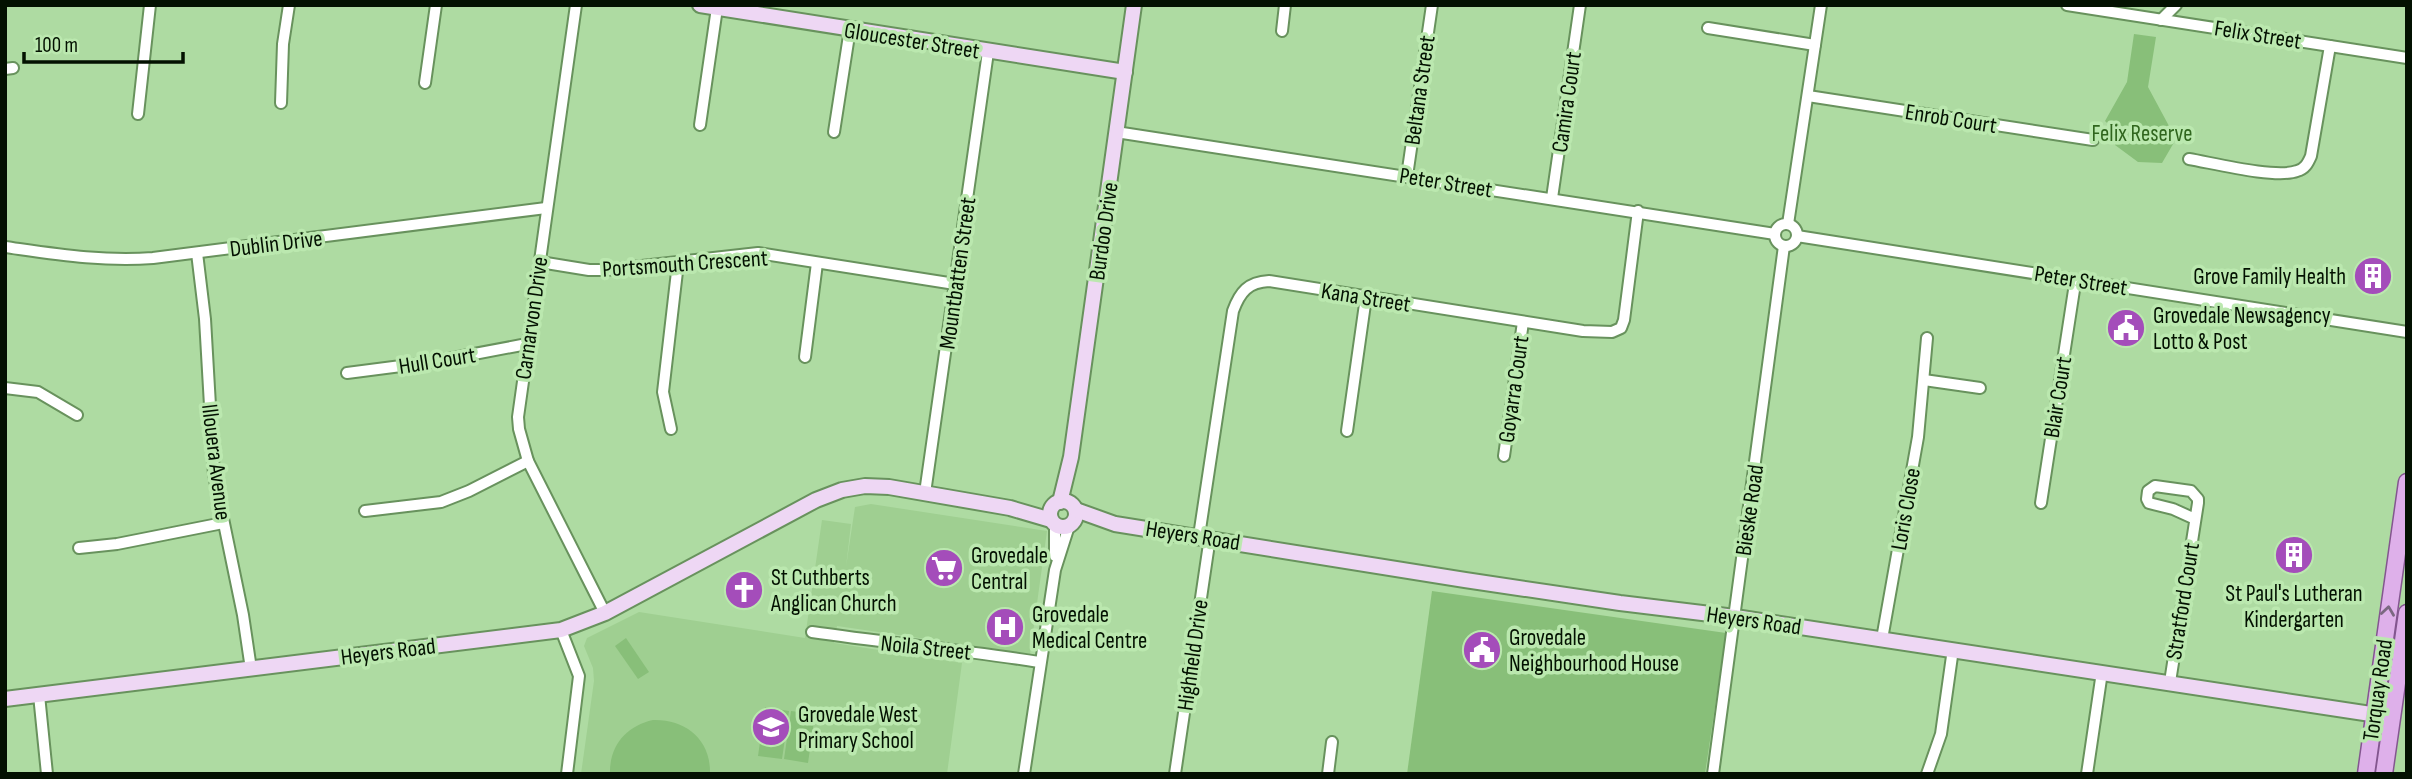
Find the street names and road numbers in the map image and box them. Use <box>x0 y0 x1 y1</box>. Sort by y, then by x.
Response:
street label: Felix Street <box>2212 14 2303 56</box>
street label: Gloucester Street <box>842 16 981 65</box>
street label: Beltana Street <box>1398 34 1442 147</box>
street label: Camira Court <box>1546 50 1588 154</box>
street label: Enrob Court <box>1903 98 1999 140</box>
street label: Peter Street <box>1397 162 1494 204</box>
street label: Burdoo Drive <box>1083 180 1125 282</box>
street label: Mountbatten Street <box>933 195 983 351</box>
street label: Dublin Drive <box>228 224 324 264</box>
street label: Portsmouth Crescent <box>601 244 769 284</box>
street label: Carnarvon Drive <box>510 255 554 381</box>
street label: Peter Street <box>2032 260 2129 302</box>
street label: Kana Street <box>1319 277 1412 319</box>
street label: Goyarra Court <box>1493 334 1535 444</box>
street label: Hull Court <box>397 341 478 381</box>
street label: Blair Court <box>2038 355 2078 440</box>
street label: Illouera Avenue <box>195 403 237 522</box>
street label: Bieske Road <box>1730 463 1770 557</box>
street label: Loris Close <box>1885 466 1927 553</box>
street label: Heyers Road <box>1144 515 1242 557</box>
street label: Stratford Court <box>2160 541 2206 662</box>
street label: Highfield Drive <box>1171 598 1215 713</box>
street label: Heyers Road <box>1705 601 1803 641</box>
street label: Noila Street <box>879 629 973 667</box>
street label: Heyers Road <box>339 632 437 672</box>
street label: Torquay Road <box>2357 638 2399 743</box>

